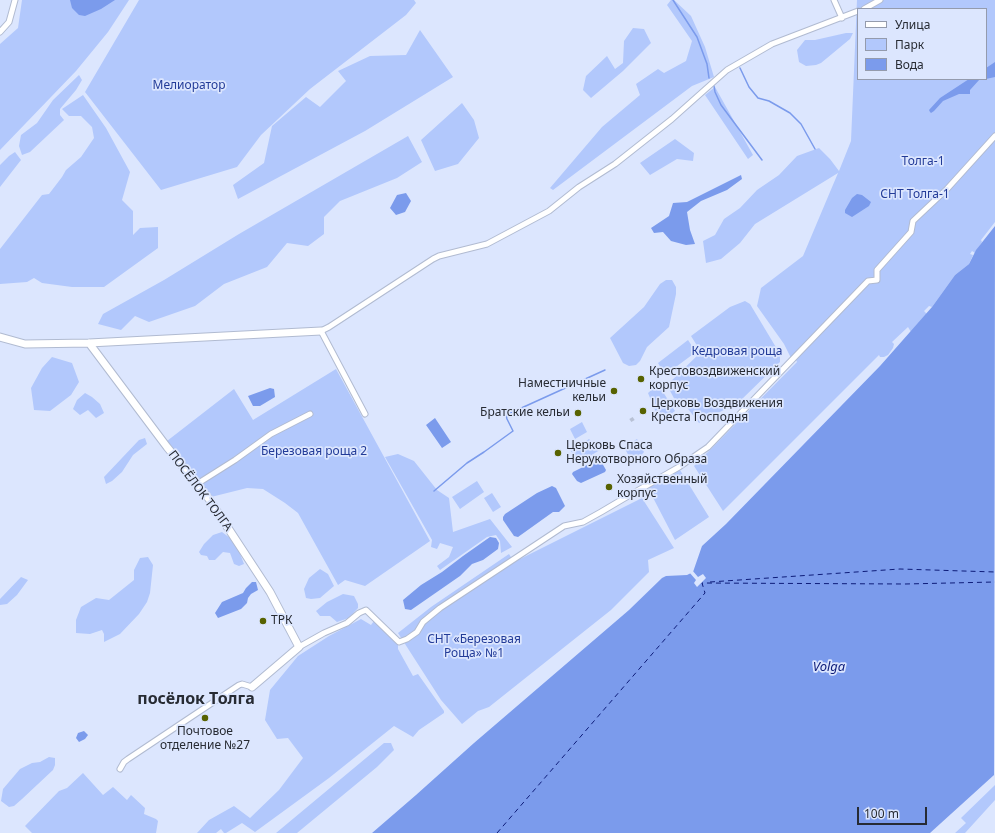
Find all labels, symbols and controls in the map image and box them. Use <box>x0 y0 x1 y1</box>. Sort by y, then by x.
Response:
legend <box>857 8 987 80</box>
text: Улица <box>895 16 930 33</box>
text: Парк <box>895 36 924 53</box>
text: Вода <box>895 56 924 73</box>
park label: Мелиоратор <box>153 79 225 93</box>
park label: Толга-1 <box>901 155 945 169</box>
park label: СНТ Толга-1 <box>880 188 950 202</box>
park label: Кедровая роща <box>692 345 782 359</box>
place label: Крестовоздвиженский корпус <box>649 365 780 393</box>
marker: Крестовоздвиженский корпус <box>636 374 646 384</box>
place label: Наместничные кельи <box>518 377 606 405</box>
marker: Наместничные кельи <box>609 386 619 396</box>
place label: Церковь Воздвижения Креста Господня <box>651 397 783 425</box>
place label: Братские кельи <box>480 406 570 420</box>
marker: Церковь Воздвижения Креста Господня <box>638 406 648 416</box>
marker: Братские кельи <box>573 408 583 418</box>
place label: Церковь Спаса Нерукотворного Образа <box>566 439 707 467</box>
park label: Березовая роща 2 <box>261 445 367 459</box>
street label: ПОСЁЛОК ТОЛГА <box>165 448 235 534</box>
marker: Церковь Спаса Нерукотворного Образа <box>553 448 563 458</box>
place label: Хозяйственный корпус <box>617 473 707 501</box>
marker: Хозяйственный корпус <box>604 482 614 492</box>
place label: ТРК <box>271 614 292 628</box>
marker: ТРК <box>258 616 268 626</box>
park label: СНТ «Березовая Роща» №1 <box>427 633 521 661</box>
water label: Volga <box>813 659 845 675</box>
district label: посёлок Толга <box>137 689 255 709</box>
marker: Почтовое отделение №27 <box>200 713 210 723</box>
place label: Почтовое отделение №27 <box>160 725 250 753</box>
scale bar <box>859 799 929 825</box>
text: 100 m <box>864 805 899 822</box>

